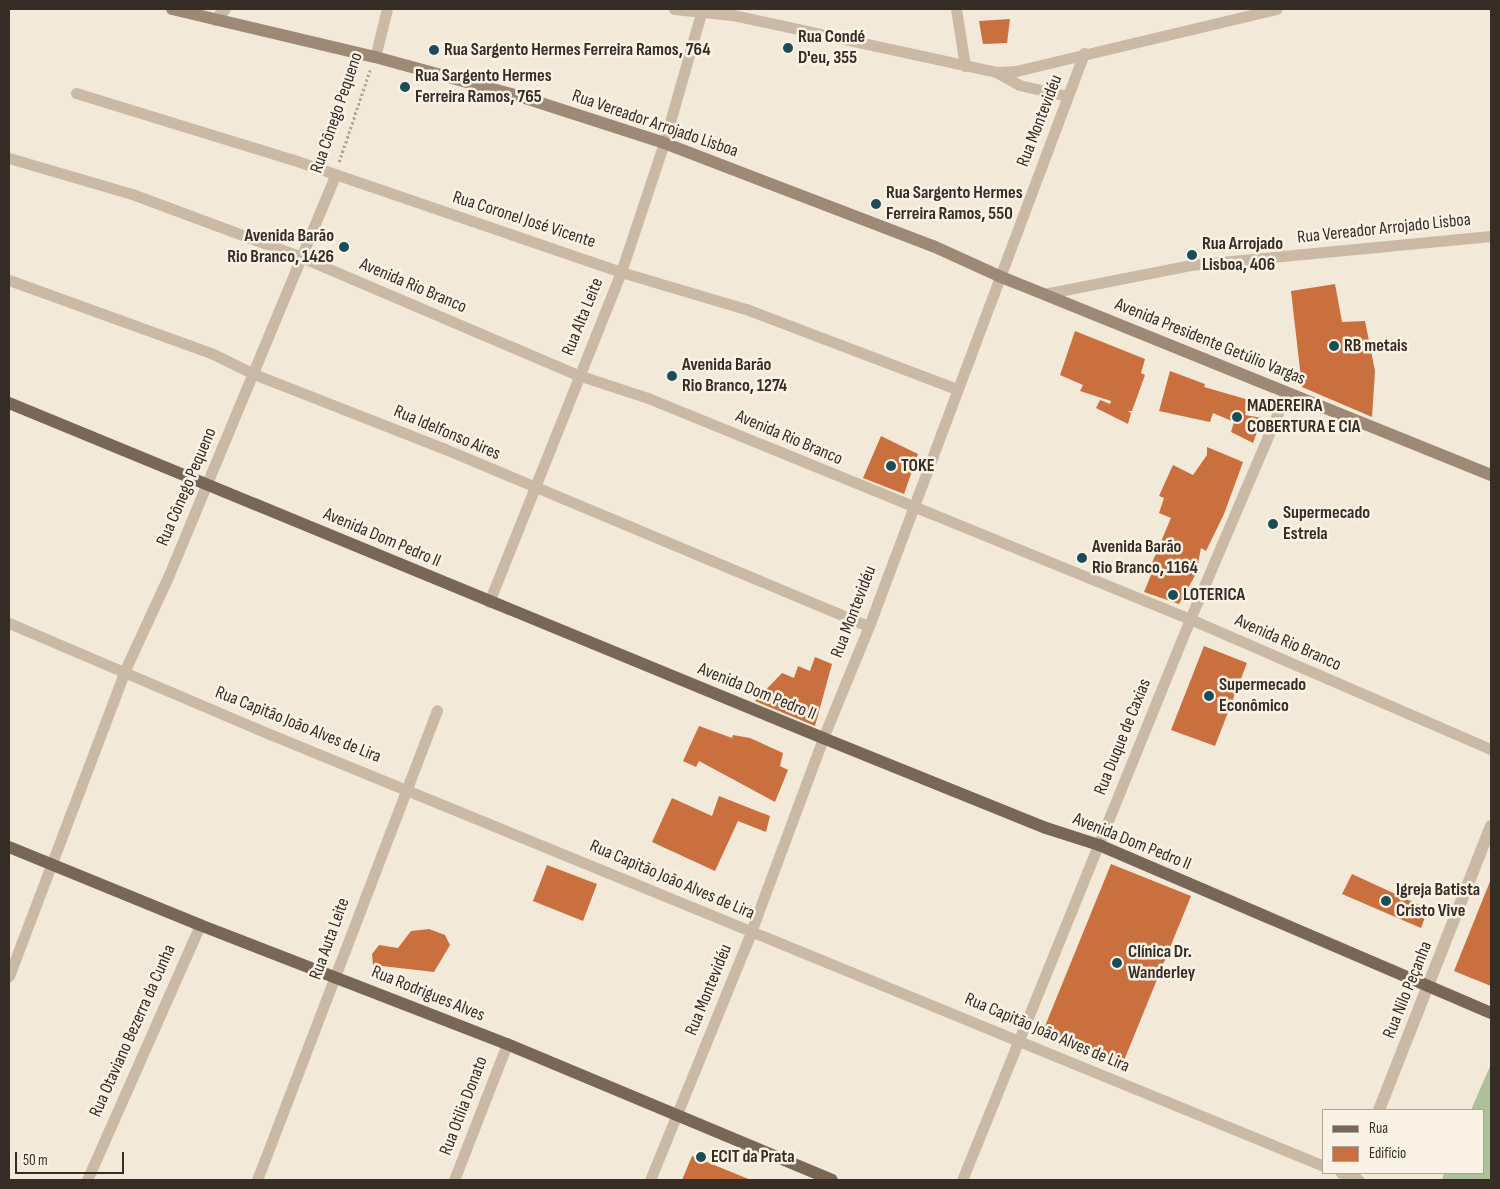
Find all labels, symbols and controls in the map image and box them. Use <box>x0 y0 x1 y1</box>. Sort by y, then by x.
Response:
place label: Rua Condé D'eu, 355 <box>798 27 865 70</box>
place label: Rua Sargento Hermes Ferreira Ramos, 764 <box>444 39 711 61</box>
marker: Rua Condé D'eu, 355 <box>782 42 794 54</box>
marker: Rua Sargento Hermes Ferreira Ramos, 764 <box>428 44 440 56</box>
street label: Rua Cônego Pequeno <box>306 50 368 176</box>
place label: Rua Sargento Hermes Ferreira Ramos, 765 <box>415 66 552 108</box>
street label: Rua Montevidéu <box>1013 72 1067 170</box>
marker: Rua Sargento Hermes Ferreira Ramos, 765 <box>399 81 411 93</box>
street label: Rua Vereador Arrojado Lisboa <box>569 85 741 163</box>
place label: Rua Sargento Hermes Ferreira Ramos, 550 <box>886 183 1023 225</box>
street label: Rua Coronel José Vicente <box>450 187 598 253</box>
marker: Rua Sargento Hermes Ferreira Ramos, 550 <box>870 198 882 210</box>
street label: Rua Vereador Arrojado Lisboa <box>1296 209 1472 249</box>
place label: Avenida Barão Rio Branco, 1426 <box>227 226 334 268</box>
place label: Rua Arrojado Lisboa, 406 <box>1202 234 1283 276</box>
marker: Avenida Barão Rio Branco, 1426 <box>338 241 350 253</box>
marker: Rua Arrojado Lisboa, 406 <box>1186 249 1198 261</box>
street label: Avenida Rio Branco <box>356 254 470 318</box>
street label: Rua Alta Leite <box>558 275 608 359</box>
street label: Avenida Presidente Getúlio Vargas <box>1112 294 1308 390</box>
place label: RB metais <box>1344 335 1408 357</box>
marker: RB metais <box>1328 340 1340 352</box>
place label: Avenida Barão Rio Branco, 1274 <box>682 355 787 398</box>
marker: Avenida Barão Rio Branco, 1274 <box>666 370 678 382</box>
place label: MADEREIRA COBERTURA E CIA <box>1247 396 1360 438</box>
street label: Rua Idelfonso Aires <box>390 401 504 465</box>
street label: Avenida Rio Branco <box>732 406 846 470</box>
marker: MADEREIRA COBERTURA E CIA <box>1231 411 1243 423</box>
street label: Rua Cônego Pequeno <box>152 425 222 549</box>
place label: TOKE <box>901 455 935 477</box>
marker: TOKE <box>885 460 897 472</box>
place label: Supermecado Estrela <box>1283 503 1370 546</box>
street label: Avenida Dom Pedro II <box>320 504 444 572</box>
marker: Supermecado Estrela <box>1267 518 1279 530</box>
place label: Avenida Barão Rio Branco, 1164 <box>1092 537 1198 580</box>
marker: Avenida Barão Rio Branco, 1164 <box>1076 552 1088 564</box>
street label: Rua Montevidéu <box>827 563 881 661</box>
place label: LOTERICA <box>1183 584 1245 606</box>
marker: LOTERICA <box>1167 589 1179 601</box>
street label: Avenida Rio Branco <box>1232 610 1344 676</box>
street label: Avenida Dom Pedro II <box>695 658 819 726</box>
place label: Supermecado Econômico <box>1219 675 1306 718</box>
street label: Rua Duque de Caxias <box>1090 676 1156 798</box>
street label: Rua Capitão João Alves de Lira <box>212 682 384 768</box>
marker: Supermecado Econômico <box>1203 690 1215 702</box>
street label: Avenida Dom Pedro II <box>1070 808 1194 876</box>
street label: Rua Capitão João Alves de Lira <box>586 835 758 925</box>
place label: Igreja Batista Cristo Vive <box>1396 880 1480 922</box>
street label: Rua Auta Leite <box>305 895 355 983</box>
marker: Igreja Batista Cristo Vive <box>1380 895 1392 907</box>
street label: Rua Nilo Peçanha <box>1379 938 1437 1042</box>
street label: Rua Otaviano Bezerra da Cunha <box>85 941 181 1121</box>
street label: Rua Montevidéu <box>681 941 737 1039</box>
place label: Clínica Dr. Wanderley <box>1128 942 1195 984</box>
marker: Clínica Dr. Wanderley <box>1110 956 1124 970</box>
street label: Rua Rodrigues Alves <box>368 961 488 1027</box>
street label: Rua Capitão João Alves de Lira <box>961 988 1133 1078</box>
street label: Rua Otilia Donato <box>435 1054 493 1158</box>
legend <box>1322 1109 1485 1174</box>
text: Rua <box>1369 1119 1388 1138</box>
scale bar <box>18 1142 126 1174</box>
text: Edifício <box>1369 1144 1406 1163</box>
place label: ECIT da Prata <box>711 1146 795 1168</box>
text: 50 m <box>23 1151 48 1170</box>
marker: ECIT da Prata <box>695 1151 707 1163</box>

